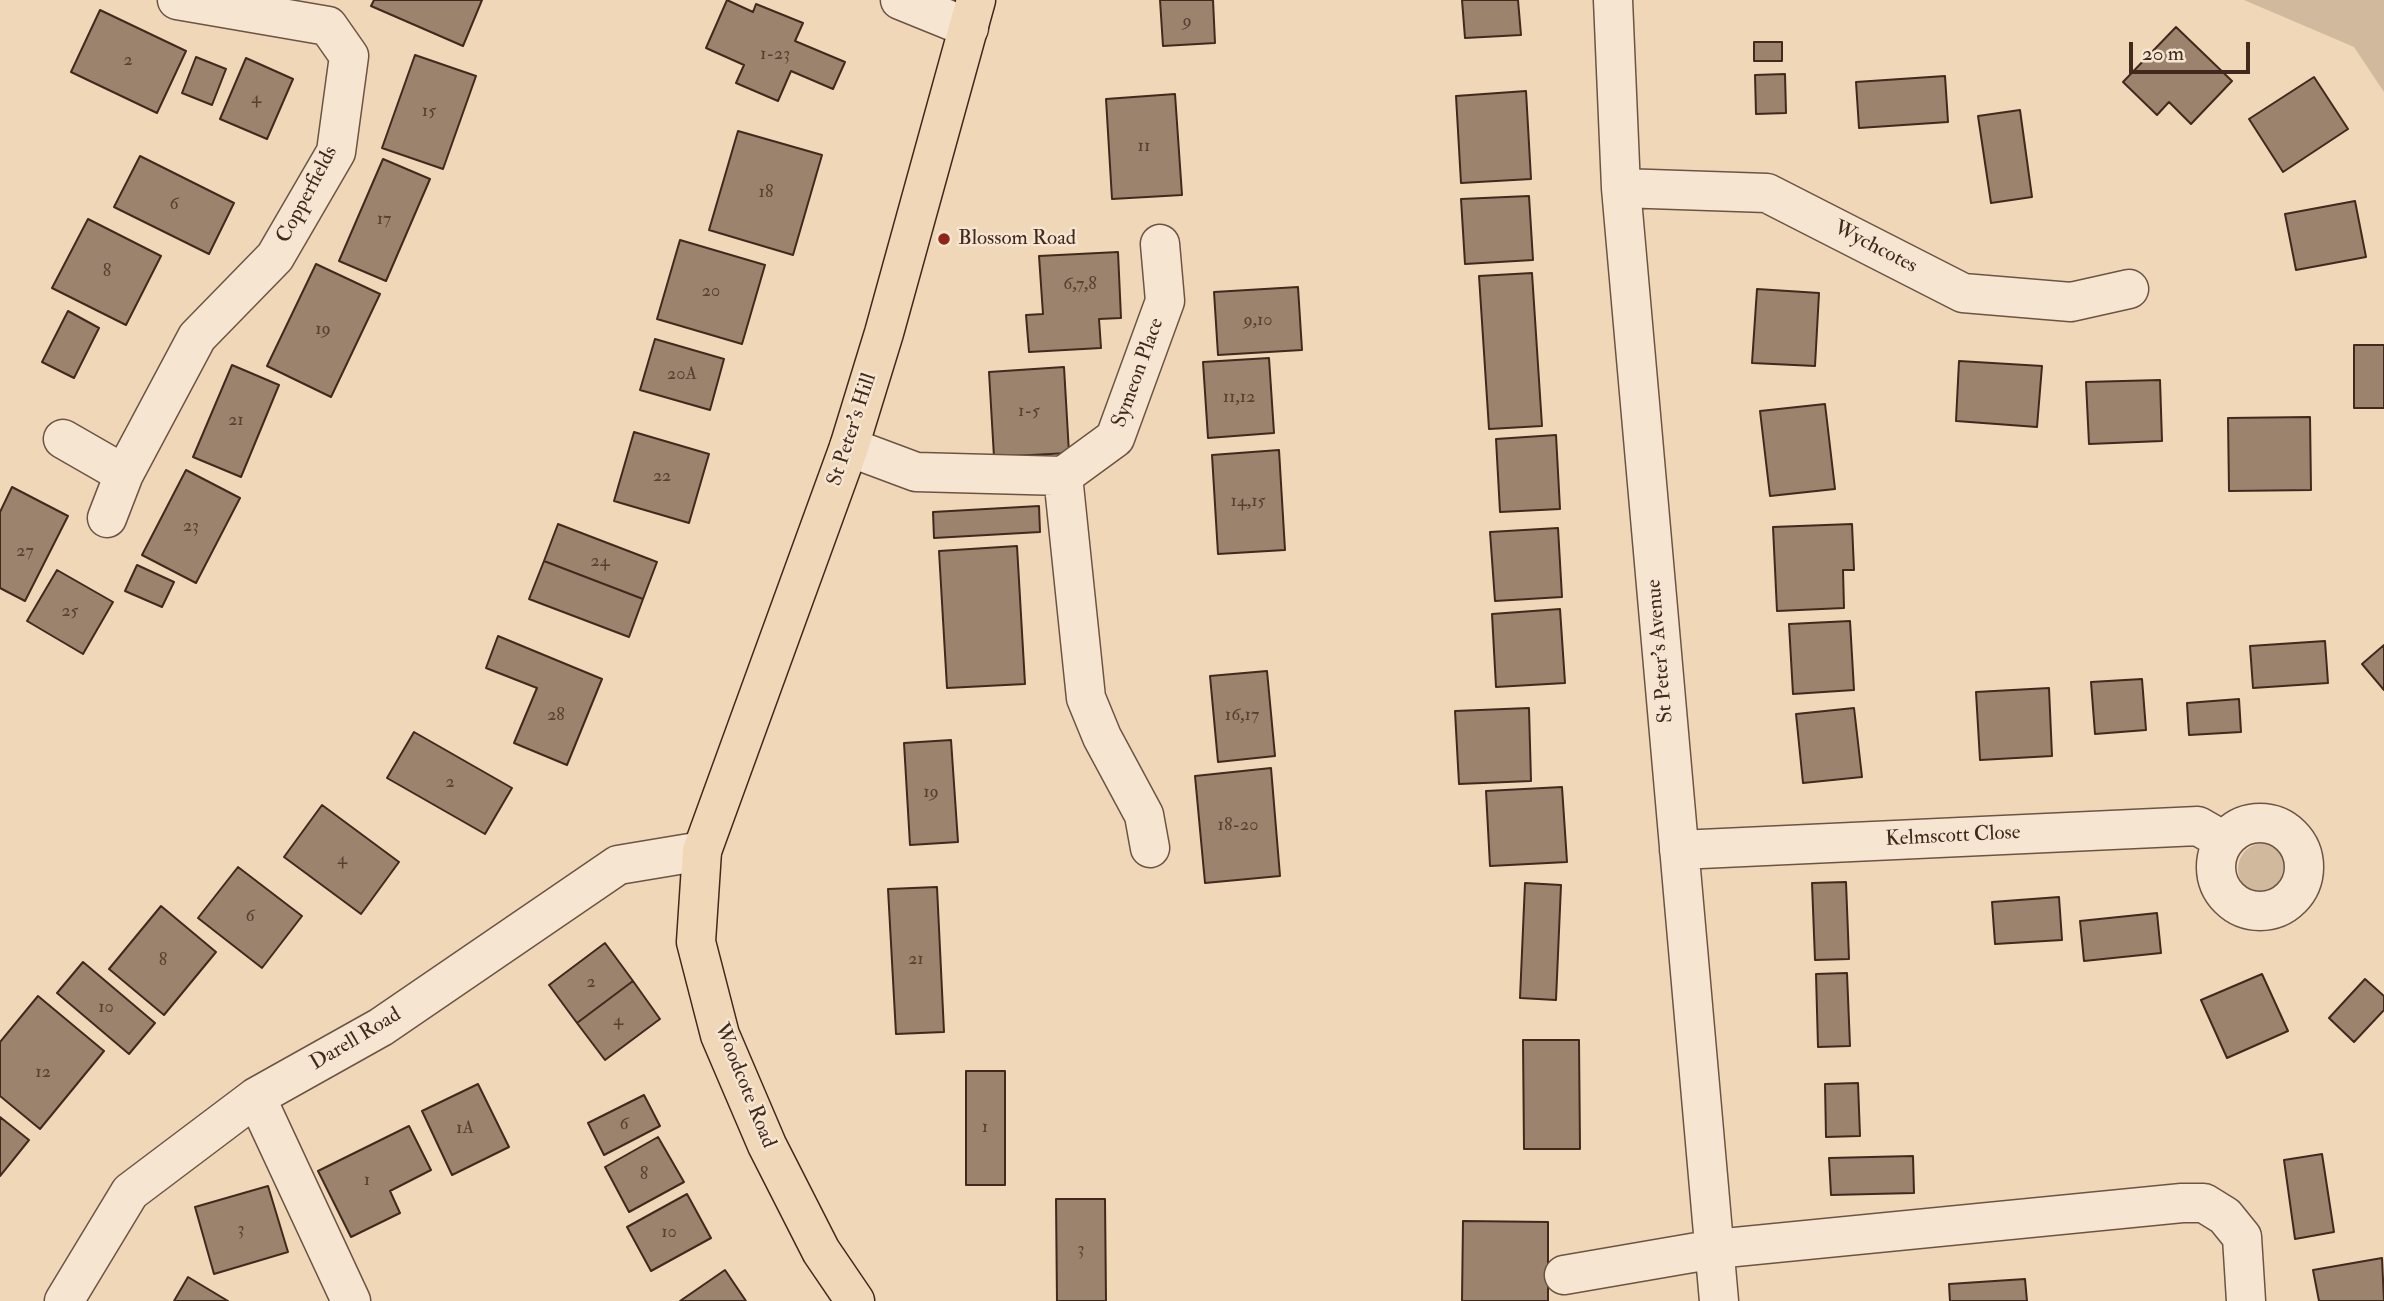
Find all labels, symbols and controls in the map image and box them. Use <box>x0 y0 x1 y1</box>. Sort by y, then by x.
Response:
house number: 9 <box>1182 11 1192 33</box>
scale bar <box>2132 28 2253 72</box>
text: 20 m <box>2142 40 2184 67</box>
house number: 1-23 <box>760 44 790 66</box>
house number: 2 <box>123 50 133 72</box>
house number: 4 <box>251 88 261 110</box>
house number: 15 <box>422 101 436 123</box>
house number: 11 <box>1138 136 1150 158</box>
street label: Copperfields <box>272 142 344 248</box>
house number: 18 <box>759 182 773 204</box>
house number: 6 <box>169 194 179 216</box>
house number: 17 <box>377 209 391 231</box>
street label: Wychcotes <box>1829 216 1921 280</box>
place label: Blossom Road <box>958 226 1076 252</box>
marker: Blossom Road <box>936 231 952 247</box>
house number: 8 <box>103 261 111 283</box>
house number: 6,7,8 <box>1063 274 1097 296</box>
house number: 20 <box>702 281 720 303</box>
house number: 9,10 <box>1243 310 1273 332</box>
street label: Symeon Place <box>1108 315 1170 431</box>
house number: 19 <box>315 319 331 341</box>
house number: 20A <box>667 364 697 386</box>
street label: St Peter's Hill <box>823 370 883 490</box>
house number: 11,12 <box>1223 387 1255 409</box>
house number: 1-5 <box>1018 401 1040 423</box>
house number: 21 <box>228 410 244 432</box>
house number: 22 <box>653 466 671 488</box>
house number: 14,15 <box>1230 491 1266 513</box>
house number: 23 <box>183 516 199 538</box>
house number: 27 <box>16 541 34 563</box>
house number: 24 <box>591 551 609 573</box>
street label: St Peter's Avenue <box>1642 578 1680 724</box>
house number: 25 <box>62 601 78 623</box>
house number: 28 <box>547 705 565 727</box>
house number: 16,17 <box>1225 705 1259 727</box>
house number: 2 <box>445 772 455 794</box>
house number: 19 <box>923 782 939 804</box>
house number: 18-20 <box>1218 815 1258 837</box>
street label: Kelmscott Close <box>1885 821 2021 853</box>
house number: 4 <box>337 849 347 871</box>
house number: 6 <box>245 906 255 928</box>
house number: 21 <box>908 949 924 971</box>
house number: 8 <box>159 950 167 972</box>
house number: 2 <box>586 972 596 994</box>
house number: 10 <box>98 997 114 1019</box>
street label: Darell Road <box>306 1003 406 1077</box>
house number: 4 <box>613 1010 623 1032</box>
street label: Woodcote Road <box>708 1020 780 1152</box>
house number: 12 <box>35 1062 51 1084</box>
house number: 6 <box>619 1114 629 1136</box>
house number: 1 <box>982 1117 988 1139</box>
house number: 1A <box>456 1118 474 1140</box>
house number: 8 <box>640 1164 648 1186</box>
house number: 1 <box>364 1170 370 1192</box>
house number: 3 <box>238 1219 244 1241</box>
house number: 10 <box>661 1222 677 1244</box>
house number: 3 <box>1078 1239 1084 1261</box>

